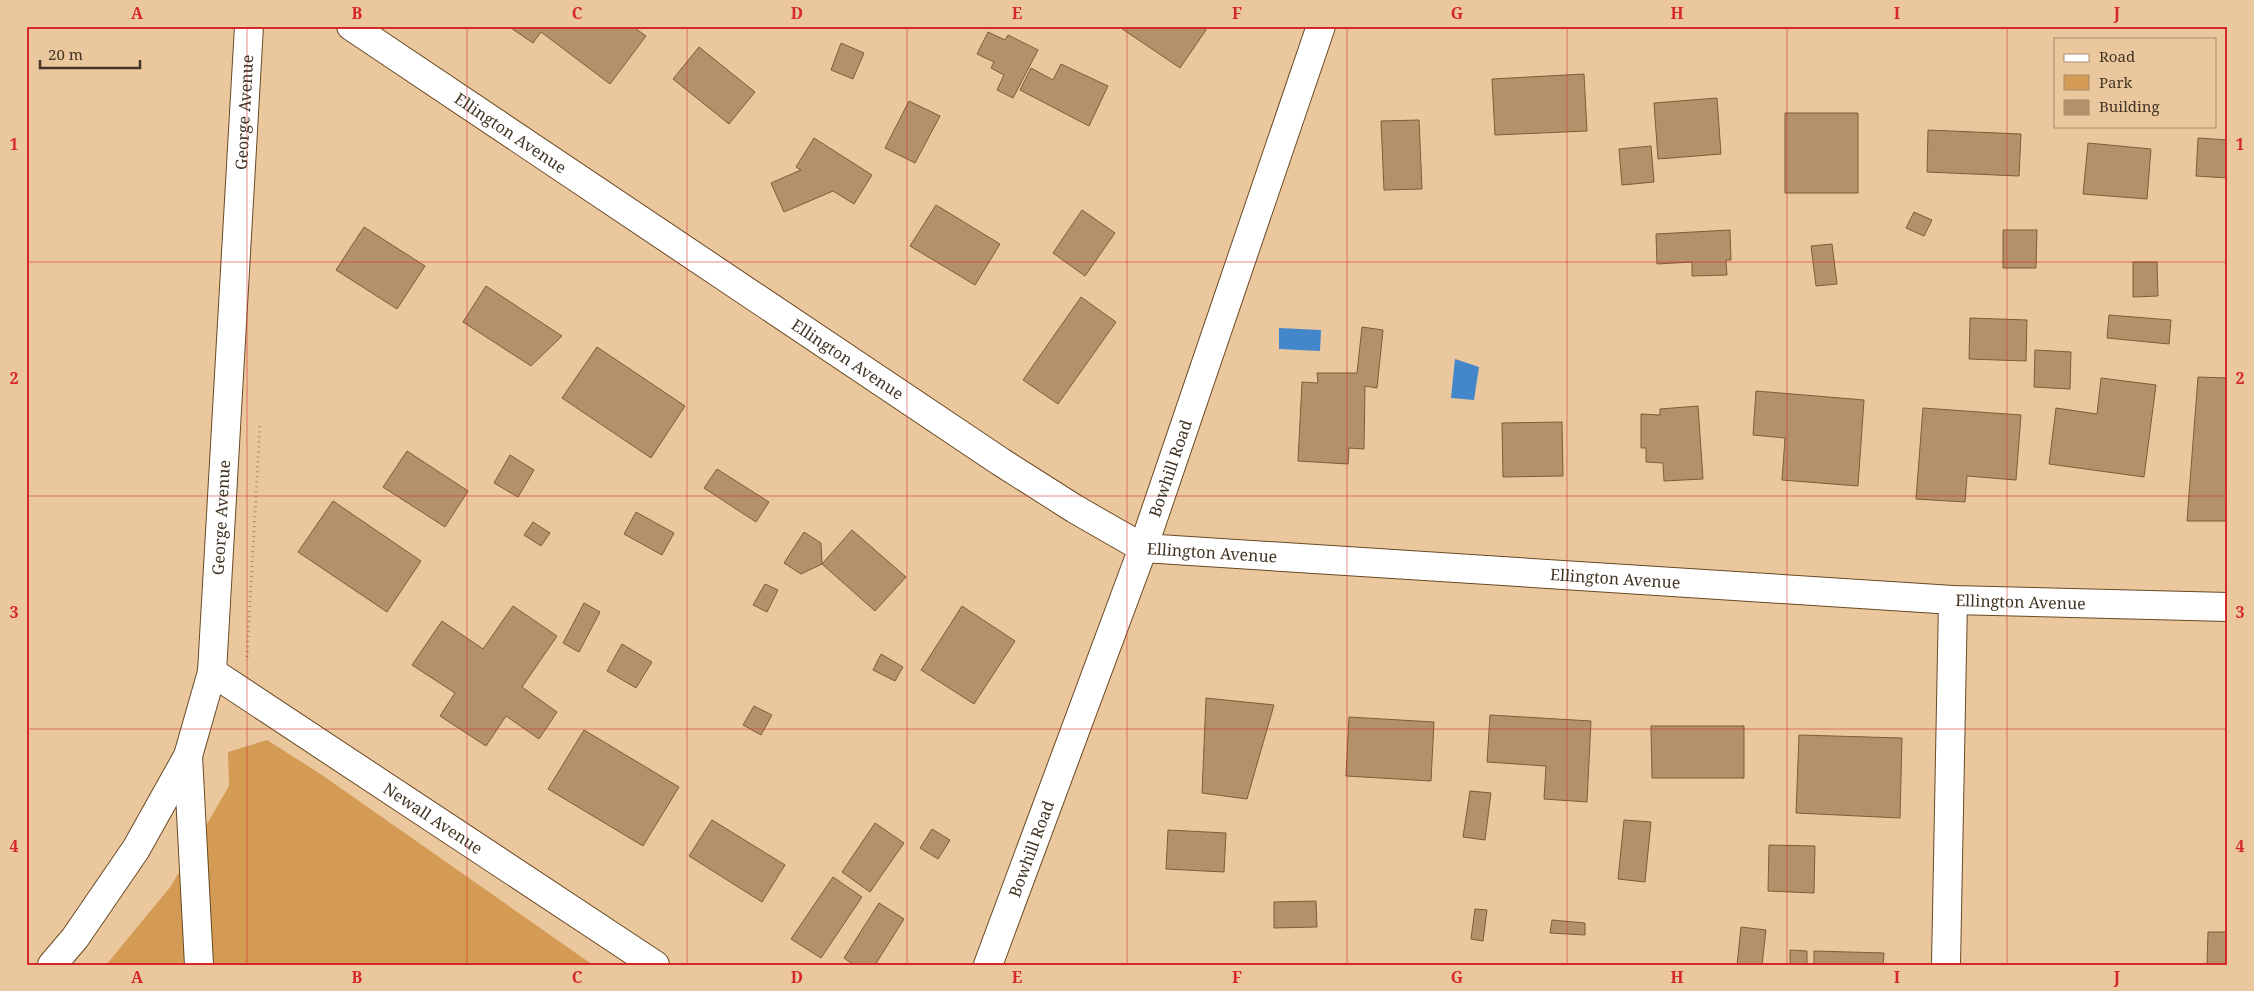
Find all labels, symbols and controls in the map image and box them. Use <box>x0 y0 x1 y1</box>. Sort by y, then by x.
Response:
text: A <box>131 2 144 24</box>
text: B <box>352 2 363 24</box>
text: C <box>572 2 583 24</box>
text: D <box>791 2 803 24</box>
text: E <box>1012 2 1022 24</box>
text: F <box>1232 2 1242 24</box>
text: G <box>1451 2 1463 24</box>
text: H <box>1670 2 1684 24</box>
text: I <box>1894 2 1900 24</box>
text: J <box>2113 2 2121 24</box>
scale bar <box>40 38 140 70</box>
legend <box>2054 38 2216 128</box>
text: 20 m <box>48 44 83 64</box>
text: Road <box>2099 46 2135 66</box>
street label: George Avenue <box>230 54 258 170</box>
text: Park <box>2099 72 2133 92</box>
street label: Ellington Avenue <box>450 87 571 178</box>
text: Building <box>2099 96 2160 116</box>
text: 1 <box>9 133 19 155</box>
text: 1 <box>2235 133 2245 155</box>
street label: Ellington Avenue <box>787 314 908 405</box>
text: 2 <box>9 367 19 389</box>
text: 2 <box>2235 367 2245 389</box>
street label: Bowhill Road <box>1143 417 1197 520</box>
street label: George Avenue <box>207 459 235 576</box>
street label: Ellington Avenue <box>1146 537 1278 568</box>
street label: Ellington Avenue <box>1549 563 1681 593</box>
street label: Ellington Avenue <box>1955 589 2086 614</box>
text: 3 <box>9 601 19 623</box>
text: 3 <box>2235 601 2245 623</box>
street label: Newall Avenue <box>379 777 487 859</box>
street label: Bowhill Road <box>1003 797 1059 900</box>
text: 4 <box>9 835 19 857</box>
text: 4 <box>2235 835 2245 857</box>
text: A <box>131 966 144 988</box>
text: B <box>352 966 363 988</box>
text: C <box>572 966 583 988</box>
text: D <box>791 966 803 988</box>
text: E <box>1012 966 1022 988</box>
text: F <box>1232 966 1242 988</box>
text: G <box>1451 966 1463 988</box>
text: H <box>1670 966 1684 988</box>
text: I <box>1894 966 1900 988</box>
text: J <box>2113 966 2121 988</box>

